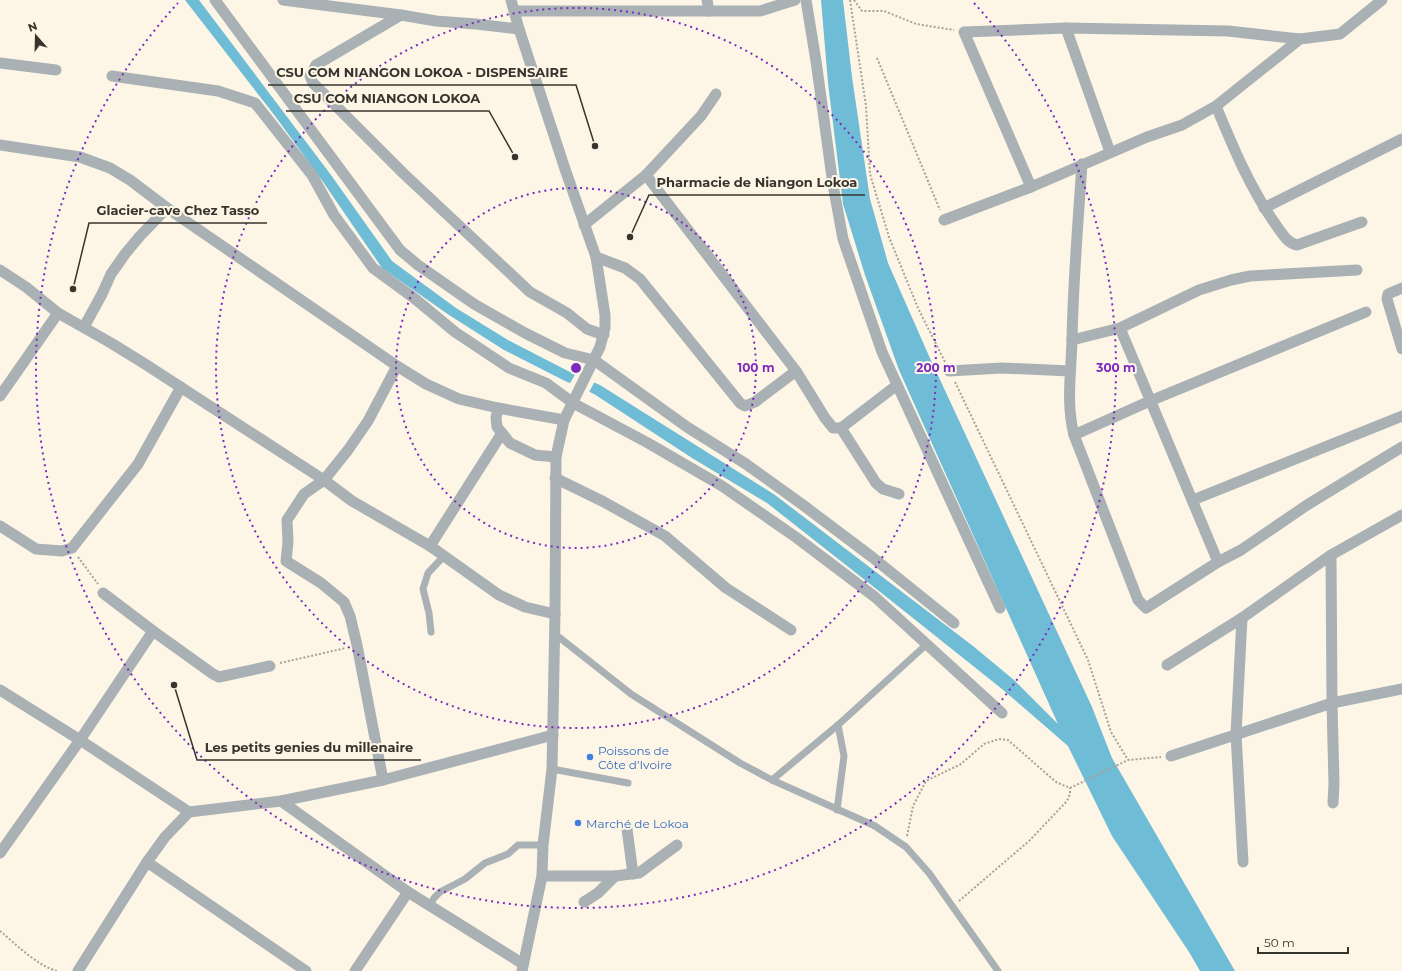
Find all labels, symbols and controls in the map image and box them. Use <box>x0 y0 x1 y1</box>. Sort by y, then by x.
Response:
north arrow <box>16 16 56 56</box>
text: N <box>26 19 39 35</box>
callout: CSU COM NIANGON LOKOA - DISPENSAIRE <box>268 60 576 85</box>
text: CSU COM NIANGON LOKOA - DISPENSAIRE <box>276 64 568 80</box>
callout: CSU COM NIANGON LOKOA <box>286 86 489 111</box>
text: CSU COM NIANGON LOKOA <box>294 90 481 106</box>
callout: Pharmacie de Niangon Lokoa <box>649 170 865 195</box>
text: Pharmacie de Niangon Lokoa <box>657 174 857 190</box>
callout: Glacier-cave Chez Tasso <box>89 198 267 223</box>
text: Glacier-cave Chez Tasso <box>97 202 260 218</box>
text: 100 m <box>738 360 774 375</box>
text: 200 m <box>916 360 956 375</box>
text: 300 m <box>1095 360 1136 375</box>
centre of rings <box>569 361 583 375</box>
callout: Les petits genies du millenaire <box>197 735 421 760</box>
text: Les petits genies du millenaire <box>205 739 413 755</box>
place label: Poissons de Côte d’Ivoire <box>598 743 672 772</box>
marker: Poissons de Côte d’Ivoire <box>585 752 595 762</box>
place label: Marché de Lokoa <box>586 816 689 831</box>
marker: Marché de Lokoa <box>573 818 583 828</box>
scale bar <box>1258 929 1348 955</box>
text: 50 m <box>1264 935 1295 950</box>

